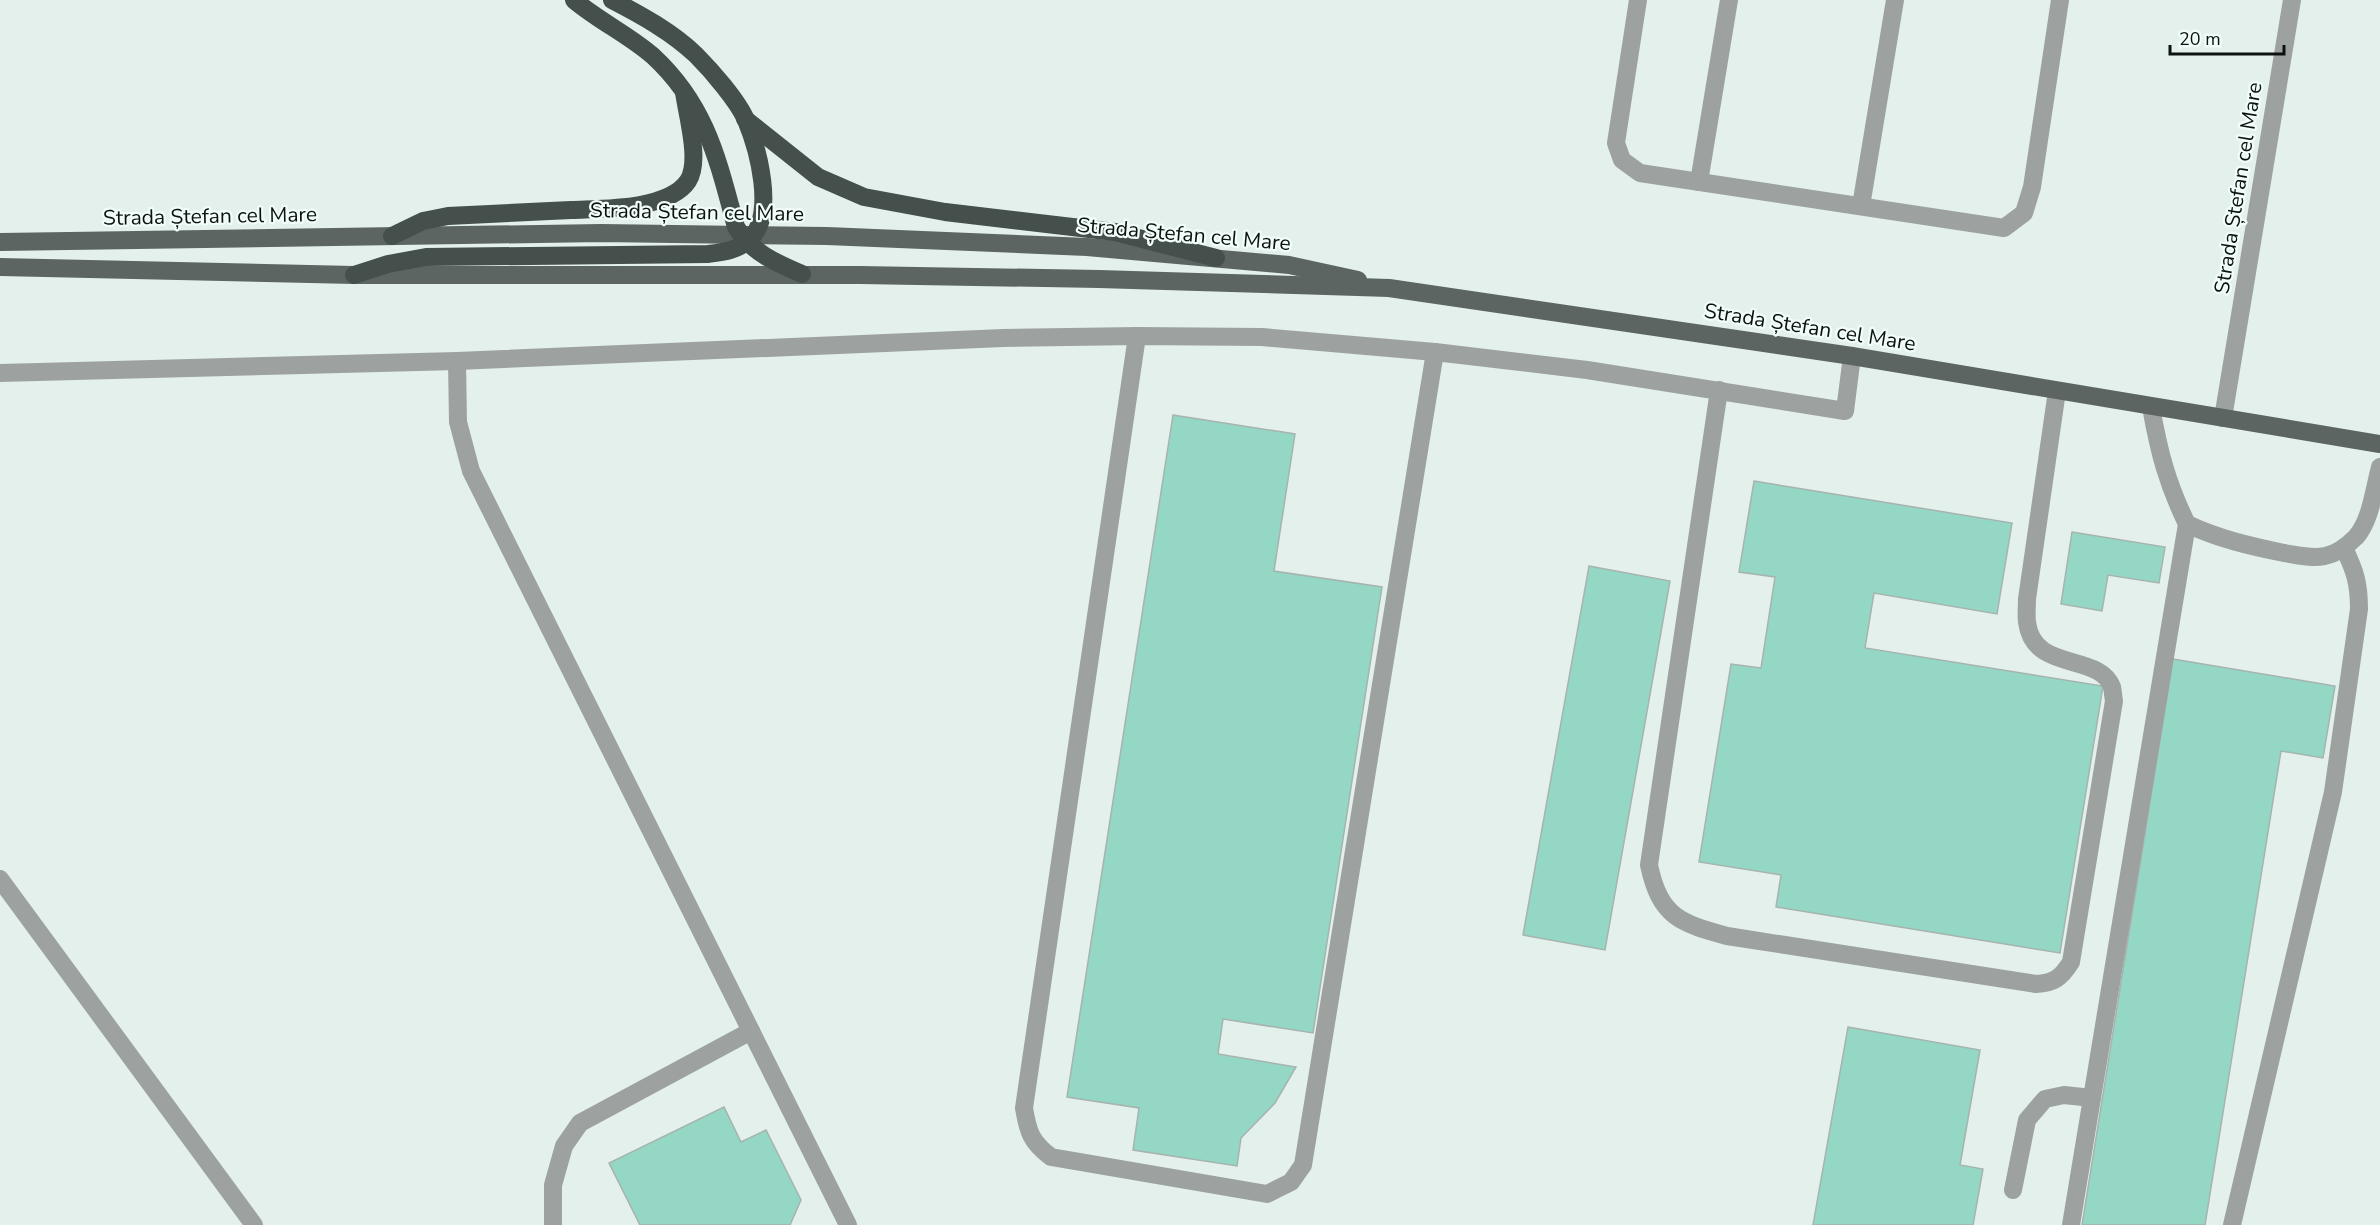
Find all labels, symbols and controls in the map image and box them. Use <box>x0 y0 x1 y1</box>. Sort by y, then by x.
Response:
scale bar <box>2170 18 2284 56</box>
text: 20 m <box>2179 27 2221 51</box>
street label: Strada Ștefan cel Mare <box>2207 80 2269 296</box>
street label: Strada Ștefan cel Mare <box>590 196 804 228</box>
street label: Strada Ștefan cel Mare <box>103 200 317 232</box>
street label: Strada Ștefan cel Mare <box>1076 211 1292 257</box>
street label: Strada Ștefan cel Mare <box>1702 296 1918 358</box>

